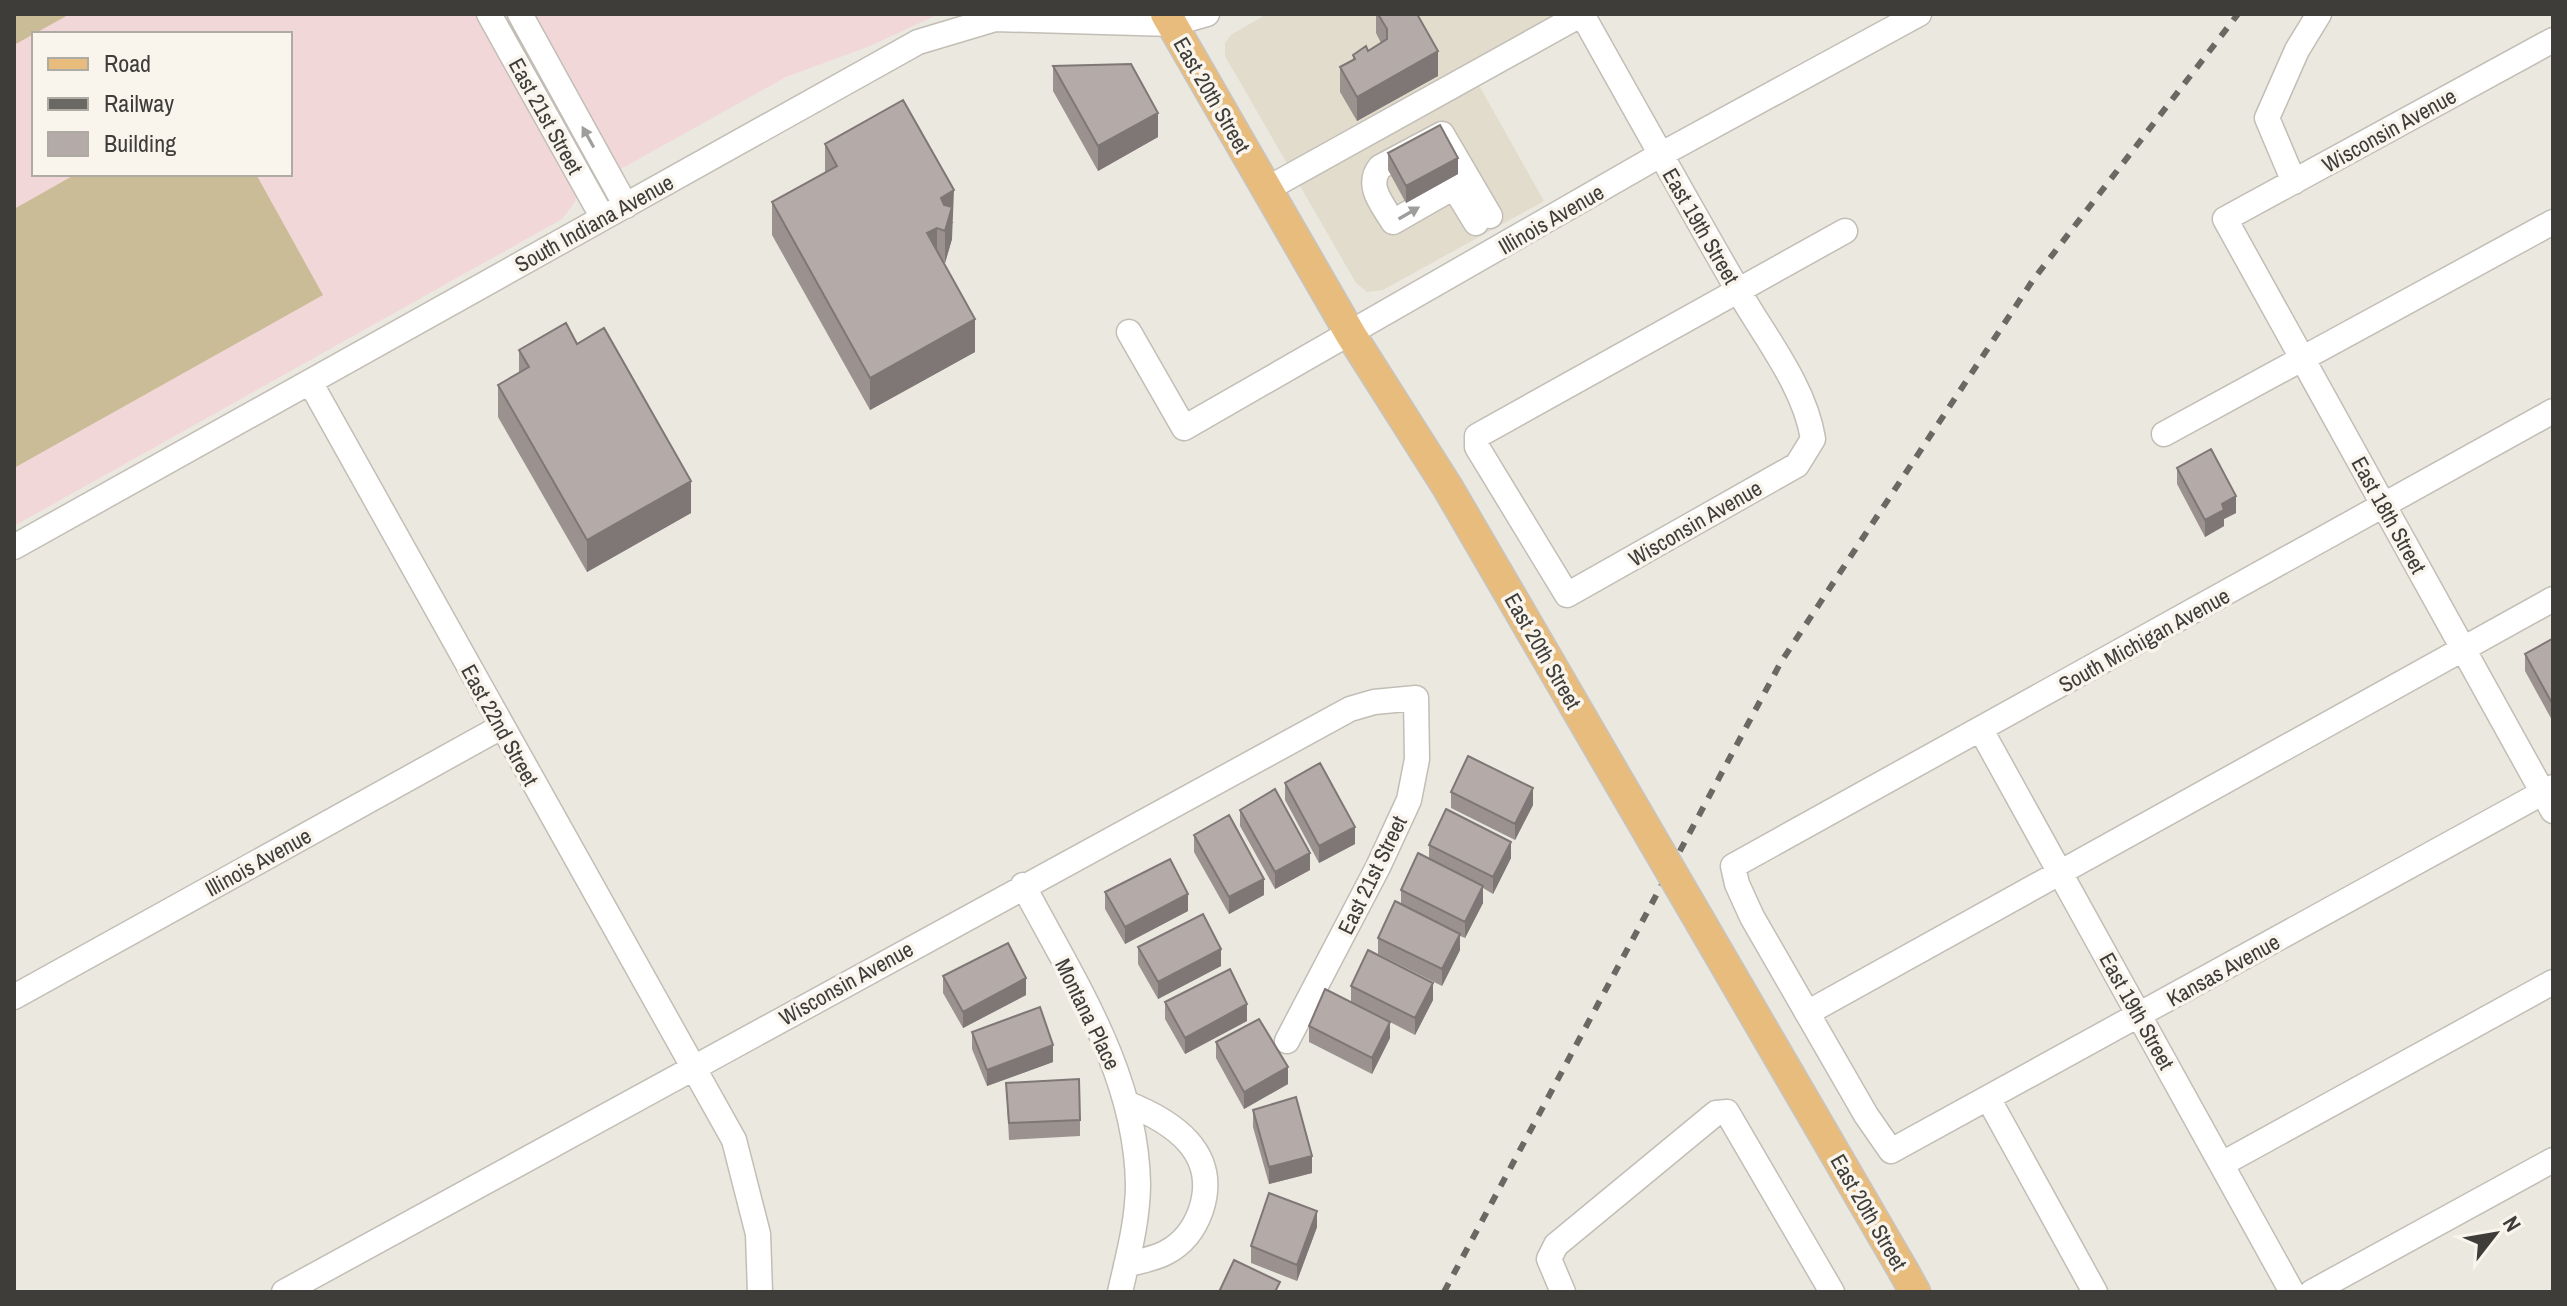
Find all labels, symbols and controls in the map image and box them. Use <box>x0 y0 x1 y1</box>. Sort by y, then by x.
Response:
street label: East 20th Street <box>1167 31 1257 159</box>
legend <box>32 32 292 176</box>
text: Road <box>104 47 151 79</box>
street label: East 21st Street <box>502 53 590 179</box>
street label: Wisconsin Avenue <box>2317 81 2461 179</box>
text: Railway <box>104 87 174 119</box>
one-way arrow <box>581 126 595 149</box>
text: Building <box>104 127 176 159</box>
street label: East 19th Street <box>1656 162 1746 290</box>
street label: South Indiana Avenue <box>509 167 679 279</box>
street label: Illinois Avenue <box>1493 177 1609 261</box>
one-way arrow <box>1398 206 1420 220</box>
street label: East 18th Street <box>2345 451 2433 579</box>
street label: Wisconsin Avenue <box>1623 473 1767 573</box>
street label: South Michigan Avenue <box>2053 581 2235 699</box>
street label: East 20th Street <box>1498 587 1588 715</box>
street label: East 22nd Street <box>454 659 546 791</box>
street label: East 21st Street <box>1330 811 1414 939</box>
street label: Illinois Avenue <box>200 821 316 903</box>
street label: Kansas Avenue <box>2161 927 2285 1013</box>
street label: Wisconsin Avenue <box>774 934 918 1032</box>
street label: East 19th Street <box>2093 947 2181 1075</box>
street label: Montana Place <box>1048 953 1128 1075</box>
street label: East 20th Street <box>1824 1148 1914 1276</box>
north arrow <box>2455 1194 2535 1274</box>
text: N <box>2496 1210 2528 1237</box>

